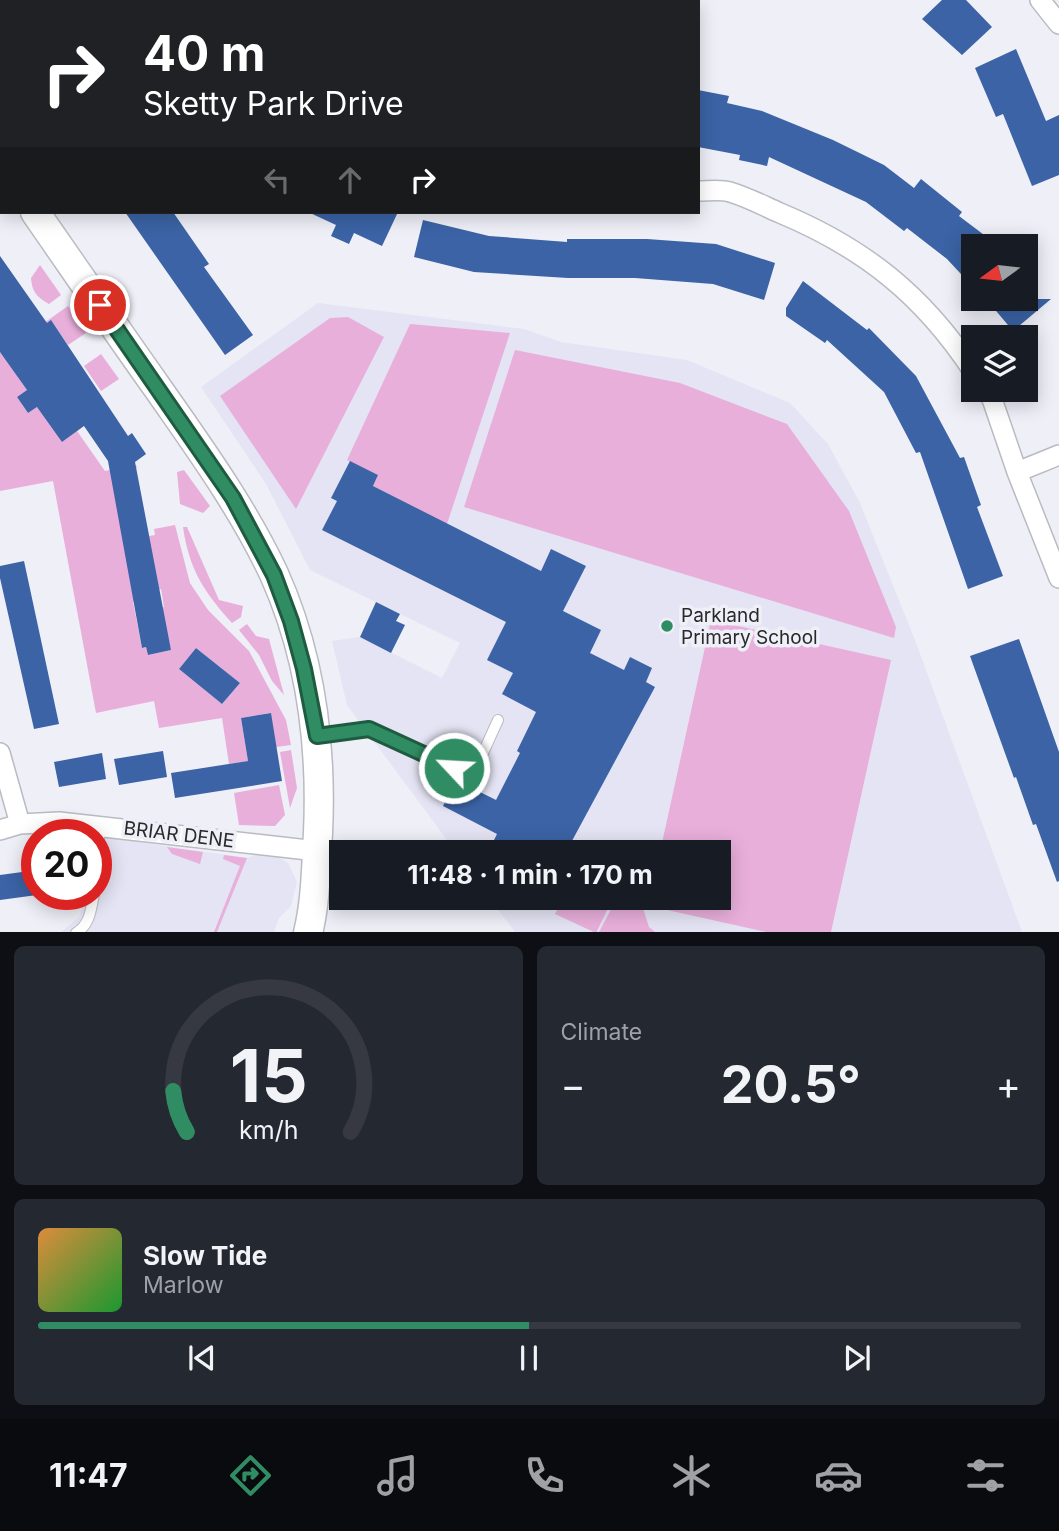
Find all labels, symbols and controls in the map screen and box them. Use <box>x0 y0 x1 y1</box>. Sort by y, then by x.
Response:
text: 40 m <box>143 24 266 83</box>
icon: right <box>28 28 119 119</box>
text: Sketty Park Drive <box>143 84 404 123</box>
icon: left <box>258 161 296 199</box>
icon: ahead <box>331 161 369 199</box>
icon: right <box>404 161 442 199</box>
north arrow <box>961 234 1038 312</box>
map controls <box>961 234 1038 402</box>
pin <box>70 275 130 335</box>
icon: arrive <box>81 286 119 324</box>
button: layers <box>961 325 1038 402</box>
place label: Parkland Primary School <box>681 604 818 649</box>
marker: Parkland Primary School <box>659 618 675 634</box>
position arrow <box>417 731 491 805</box>
street label: BRIAR DENE <box>122 816 236 853</box>
speed limit sign: 20 <box>21 819 112 910</box>
text: 11:48 · 1 min · 170 m <box>407 859 653 890</box>
text: Climate <box>561 1018 642 1046</box>
text: 15 <box>229 1031 307 1120</box>
text: 20.5° <box>721 1053 861 1116</box>
text: − <box>561 1062 586 1108</box>
text: + <box>996 1062 1021 1108</box>
text: km/h <box>239 1114 298 1144</box>
text: Slow Tide <box>143 1240 267 1271</box>
text: Marlow <box>143 1271 223 1299</box>
icon: previous <box>183 1339 221 1377</box>
icon: pause <box>510 1339 548 1377</box>
icon: next <box>838 1339 876 1377</box>
icon: directions <box>226 1451 275 1500</box>
icon: music <box>373 1451 422 1500</box>
icon: phone <box>520 1451 569 1500</box>
icon: climate <box>667 1451 716 1500</box>
icon: car <box>814 1451 863 1500</box>
icon: filters <box>961 1451 1010 1500</box>
text: 11:47 <box>49 1456 128 1495</box>

